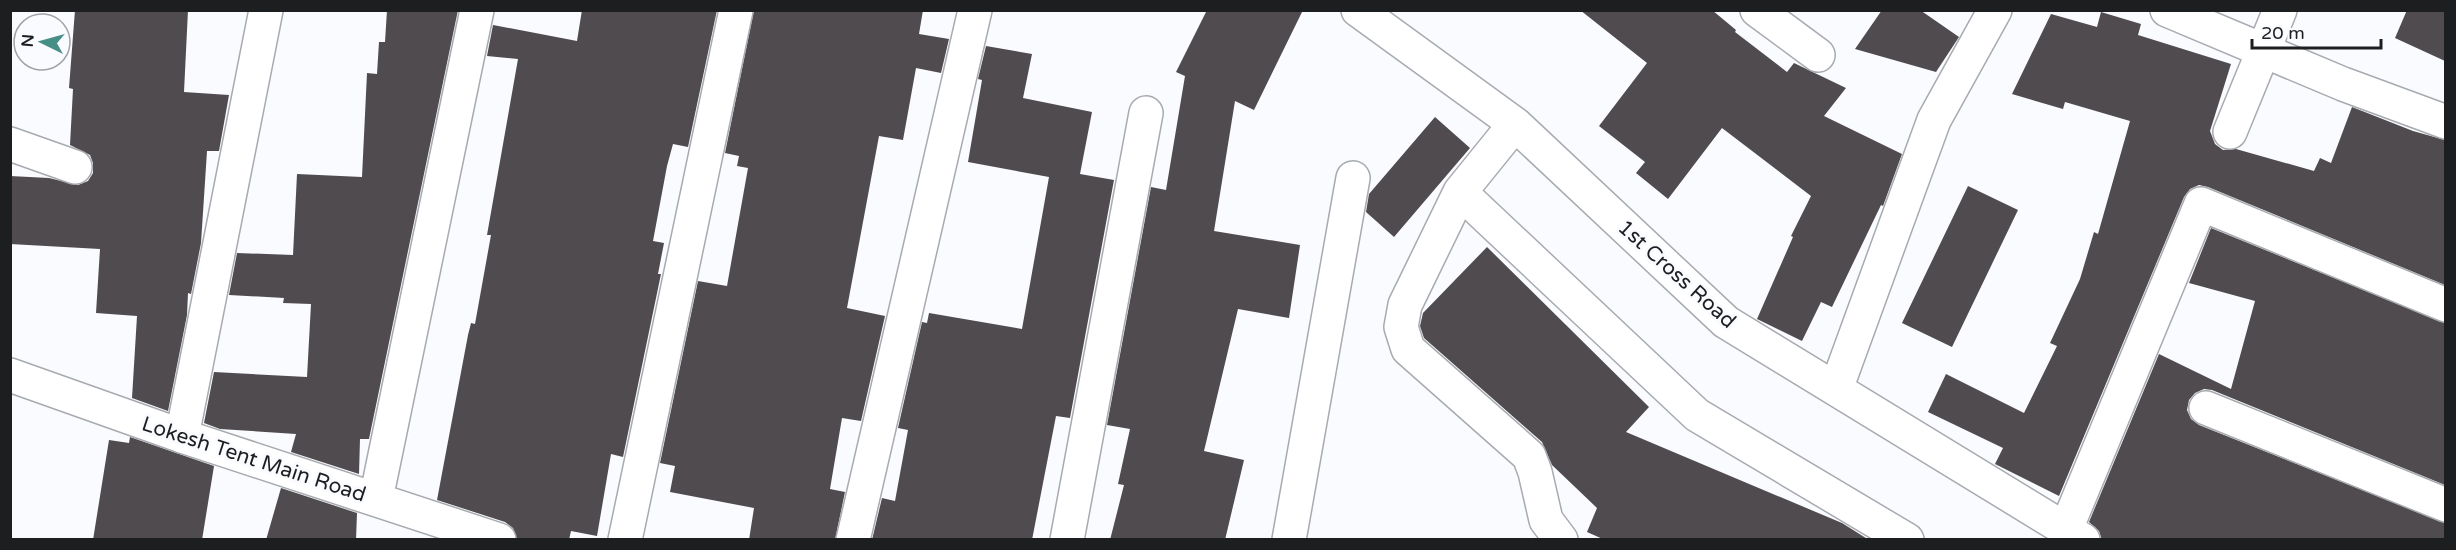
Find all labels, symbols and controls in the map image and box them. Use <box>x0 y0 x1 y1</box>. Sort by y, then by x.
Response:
north arrow <box>12 12 72 72</box>
scale bar <box>2252 12 2381 50</box>
text: 20 m <box>2261 22 2305 44</box>
text: N <box>18 34 39 48</box>
street label: 1st Cross Road <box>1613 215 1741 334</box>
street label: Lokesh Tent Main Road <box>139 411 369 508</box>

